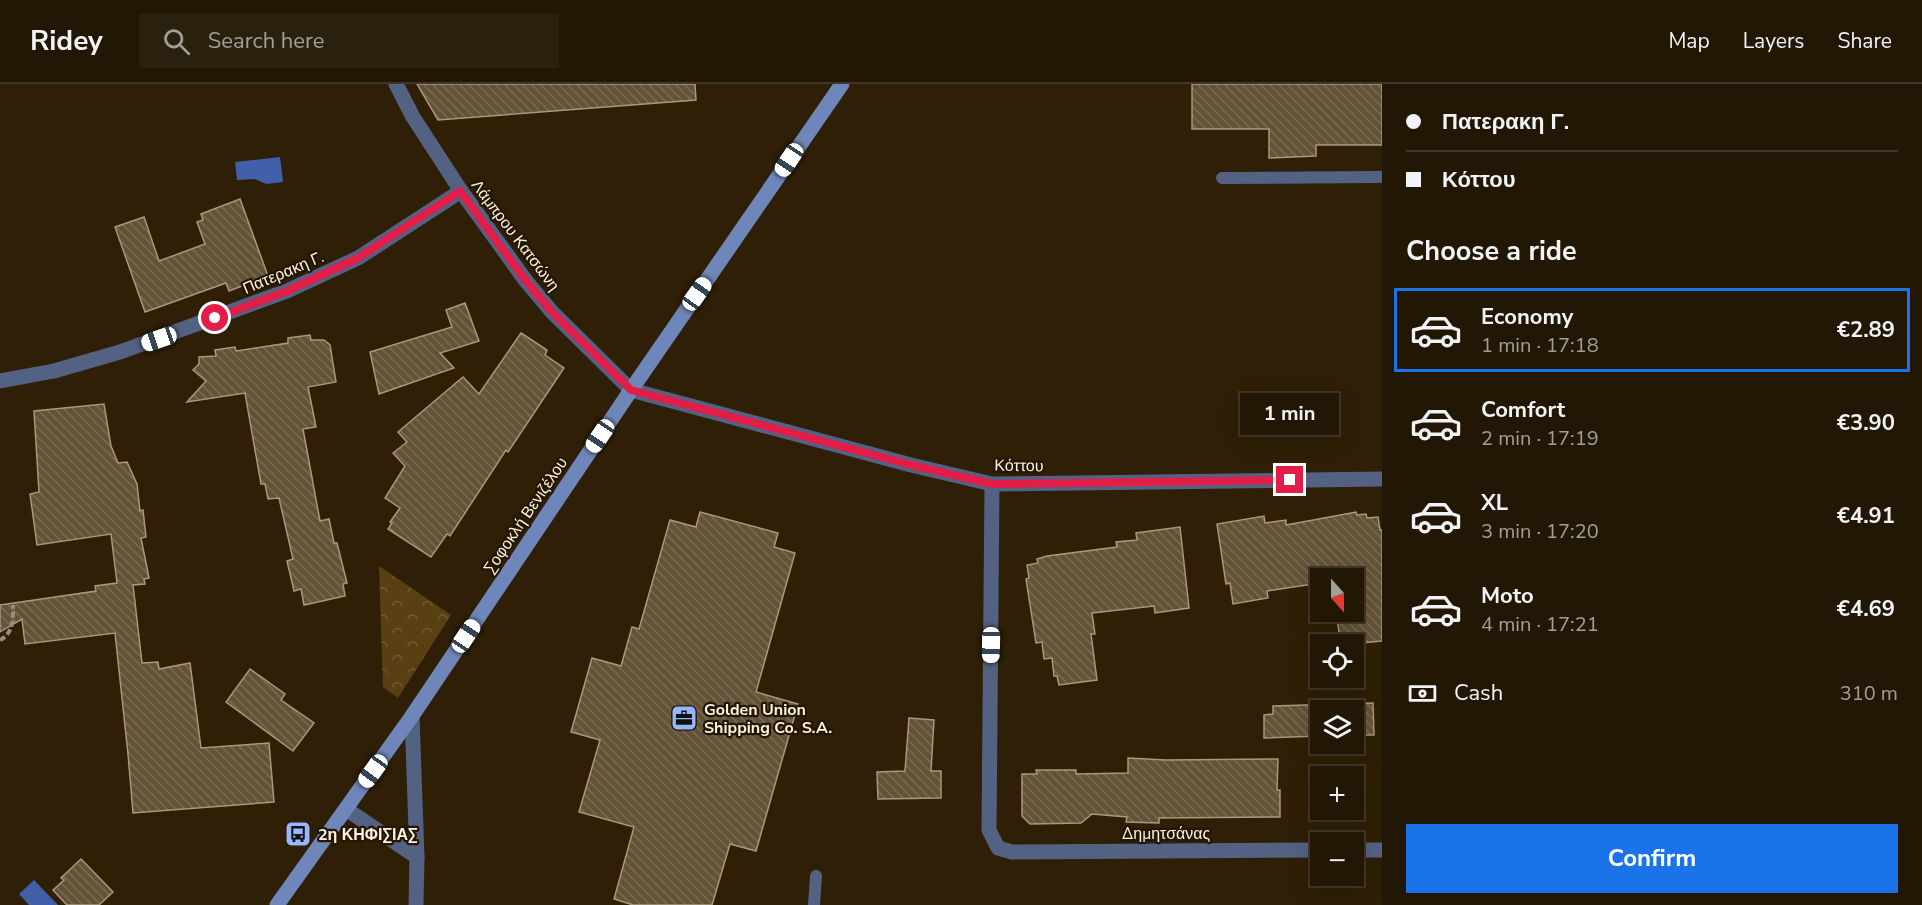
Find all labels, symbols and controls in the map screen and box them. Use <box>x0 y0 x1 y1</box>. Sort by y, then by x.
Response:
search box <box>139 14 559 68</box>
text: Ridey <box>30 22 103 60</box>
icon: search <box>160 25 193 58</box>
text: Search here <box>208 26 324 56</box>
text: Map <box>1668 27 1710 55</box>
text: Layers <box>1743 27 1804 55</box>
text: Share <box>1837 27 1892 55</box>
text: Πατερακη Γ. <box>1442 107 1569 137</box>
car <box>771 140 807 180</box>
text: Κόττου <box>1442 165 1515 195</box>
street label: Λάμπρου Κατσώνη <box>466 175 564 296</box>
text: Choose a ride <box>1406 233 1577 270</box>
street label: Πατερακη Γ. <box>239 246 327 300</box>
car <box>679 274 715 314</box>
text: Economy <box>1481 302 1573 332</box>
icon: car <box>1409 303 1463 357</box>
route start <box>201 304 228 331</box>
text: €2.89 <box>1837 315 1895 345</box>
car <box>139 325 179 353</box>
text: 1 min · 17:18 <box>1481 332 1599 359</box>
callout: 1 min <box>1240 393 1340 435</box>
text: Comfort <box>1481 395 1565 425</box>
icon: car <box>1409 396 1463 450</box>
text: 1 min <box>1264 400 1315 427</box>
text: €3.90 <box>1837 408 1895 438</box>
car <box>582 416 618 456</box>
text: 2 min · 17:19 <box>1481 425 1599 452</box>
street label: Σοφοκλή Βενιζέλου <box>479 453 573 578</box>
street label: Κόττου <box>994 455 1044 477</box>
route end <box>1276 466 1303 493</box>
text: XL <box>1481 488 1508 518</box>
icon: car <box>1409 489 1463 543</box>
text: €4.91 <box>1837 501 1895 531</box>
text: 3 min · 17:20 <box>1481 518 1599 545</box>
north arrow <box>1310 568 1364 622</box>
map controls <box>1310 568 1364 886</box>
text: Moto <box>1481 581 1534 611</box>
icon: car <box>1409 582 1463 636</box>
text: €4.69 <box>1837 594 1895 624</box>
text: 4 min · 17:21 <box>1481 611 1599 638</box>
car <box>448 616 484 656</box>
car <box>982 627 1000 663</box>
button: locate <box>1310 634 1364 688</box>
icon: cash <box>1406 677 1439 710</box>
text: Cash <box>1454 678 1503 708</box>
text: 310 m <box>1840 680 1898 707</box>
place label: Golden Union Shipping Co. S.A. <box>704 699 832 739</box>
button: layers <box>1310 700 1364 754</box>
office icon: Golden Union Shipping Co. S.A. <box>669 703 699 733</box>
car <box>355 751 391 791</box>
button: + <box>1310 766 1364 820</box>
bus stop icon: 2η ΚΗΦΙΣΙΑΣ <box>283 819 313 849</box>
street label: Δημητσάνας <box>1122 823 1211 845</box>
place label: 2η ΚΗΦΙΣΙΑΣ <box>318 824 418 846</box>
button: Confirm <box>1406 824 1898 893</box>
button: − <box>1310 832 1364 886</box>

